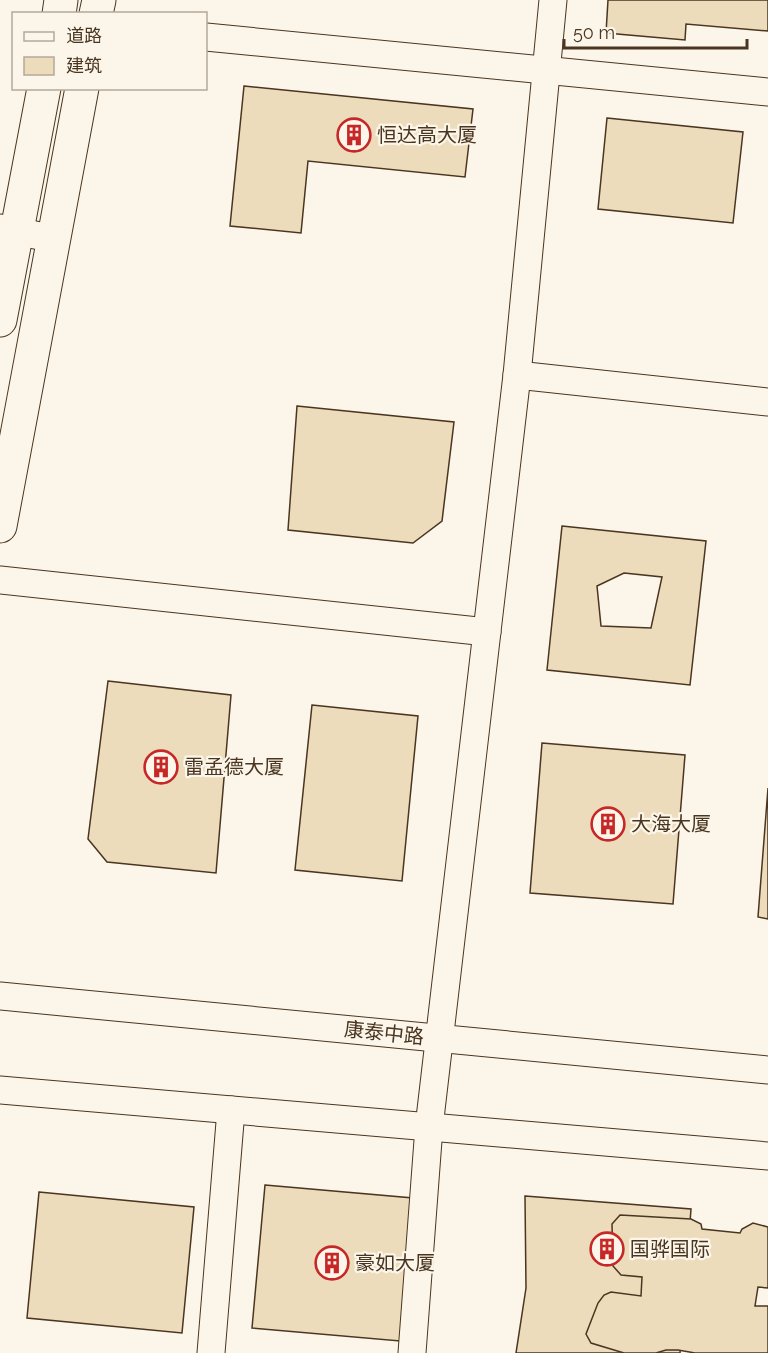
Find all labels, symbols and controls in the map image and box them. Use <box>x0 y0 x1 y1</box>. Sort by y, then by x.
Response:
legend <box>12 12 207 90</box>
scale bar <box>564 12 747 50</box>
text: 50 m <box>573 22 615 43</box>
text: 道路 <box>66 25 102 46</box>
text: 建筑 <box>66 55 102 76</box>
building icon: 恒达高大厦 <box>336 117 372 153</box>
place label: 恒达高大厦 <box>377 123 477 147</box>
building icon: 雷孟德大厦 <box>143 749 179 785</box>
place label: 雷孟德大厦 <box>184 755 284 779</box>
building icon: 大海大厦 <box>590 806 626 842</box>
place label: 大海大厦 <box>631 812 711 836</box>
street label: 康泰中路 <box>343 1017 425 1049</box>
building icon: 国骅国际 <box>589 1231 625 1267</box>
place label: 国骅国际 <box>630 1237 710 1261</box>
building icon: 豪如大厦 <box>314 1245 350 1281</box>
place label: 豪如大厦 <box>355 1251 435 1275</box>

